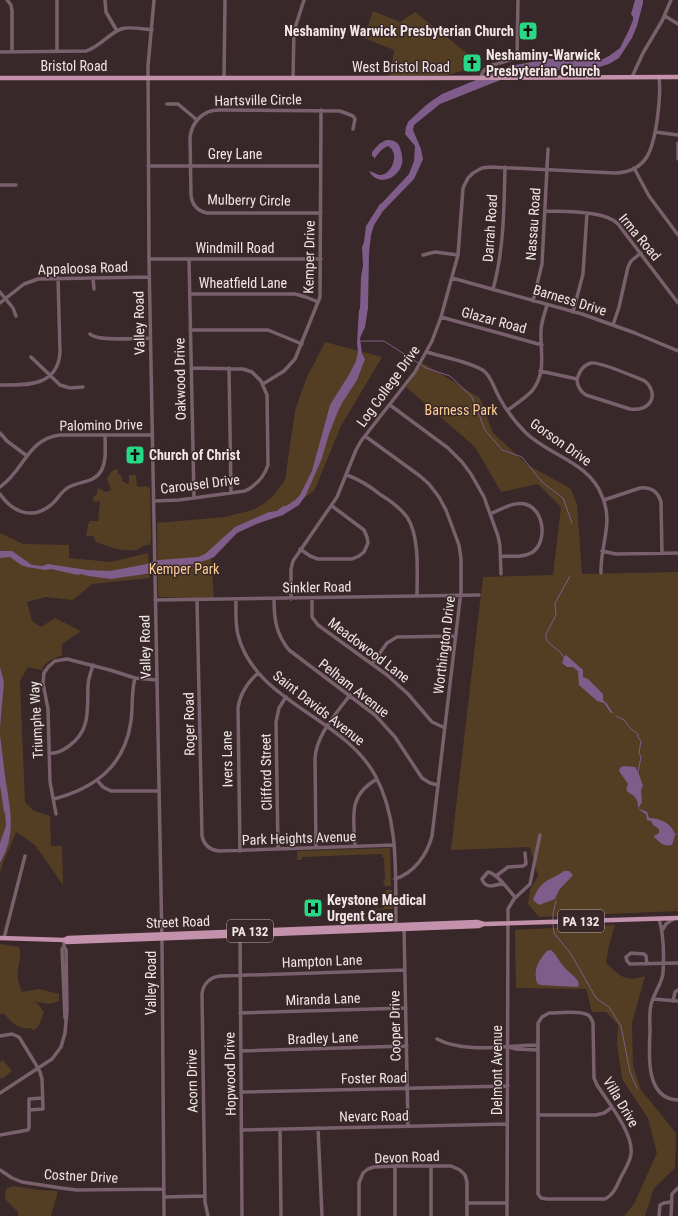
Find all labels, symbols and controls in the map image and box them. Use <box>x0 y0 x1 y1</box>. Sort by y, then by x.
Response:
church icon: Neshaminy Warwick Presbyterian Church <box>517 20 539 42</box>
place label: Neshaminy Warwick Presbyterian Church <box>284 23 514 39</box>
place label: Neshaminy-Warwick Presbyterian Church <box>486 47 601 79</box>
church icon: Neshaminy-Warwick Presbyterian Church <box>461 52 483 74</box>
street label: Bristol Road <box>40 58 108 74</box>
street label: West Bristol Road <box>352 59 450 75</box>
street label: Hartsville Circle <box>214 91 302 109</box>
street label: Grey Lane <box>208 146 263 162</box>
street label: Nassau Road <box>522 187 544 261</box>
street label: Mulberry Circle <box>207 191 291 209</box>
street label: Darrah Road <box>480 194 500 262</box>
street label: Irma Road <box>616 210 664 264</box>
street label: Kemper Drive <box>300 220 318 294</box>
street label: Windmill Road <box>195 240 275 256</box>
street label: Appaloosa Road <box>38 258 128 278</box>
street label: Wheatfield Lane <box>199 275 288 291</box>
street label: Barness Drive <box>531 281 609 319</box>
street label: Valley Road <box>130 291 148 355</box>
street label: Glazar Road <box>460 304 528 336</box>
street label: Oakwood Drive <box>171 337 189 420</box>
street label: Log College Drive <box>353 342 423 430</box>
park label: Barness Park <box>425 402 498 418</box>
street label: Gorson Drive <box>527 415 595 469</box>
street label: Palomino Drive <box>59 416 143 434</box>
church icon: Church of Christ <box>124 444 146 466</box>
place label: Church of Christ <box>149 447 240 463</box>
street label: Carousel Drive <box>159 471 241 497</box>
park label: Kemper Park <box>149 561 220 577</box>
street label: Sinkler Road <box>282 578 352 596</box>
street label: Worthington Drive <box>430 595 458 695</box>
street label: Meadowood Lane <box>325 614 413 686</box>
street label: Valley Road <box>136 615 154 679</box>
street label: Pelham Avenue <box>316 656 393 721</box>
street label: Saint Davids Avenue <box>270 667 368 749</box>
street label: Triumphe Way <box>26 681 46 759</box>
street label: Roger Road <box>180 692 198 756</box>
street label: Ivers Lane <box>219 730 235 787</box>
street label: Clifford Street <box>257 733 275 811</box>
street label: Park Heights Avenue <box>242 828 357 848</box>
place label: Keystone Medical Urgent Care <box>327 892 426 924</box>
hospital icon: Keystone Medical Urgent Care <box>302 897 324 919</box>
road number: PA 132 <box>558 910 604 932</box>
street label: Street Road <box>146 913 210 931</box>
road number: PA 132 <box>227 920 273 942</box>
street label: Valley Road <box>143 951 159 1015</box>
street label: Hampton Lane <box>281 952 363 970</box>
street label: Miranda Lane <box>285 990 361 1008</box>
street label: Cooper Drive <box>386 990 404 1062</box>
street label: Delmont Avenue <box>489 1025 505 1115</box>
street label: Bradley Lane <box>287 1029 359 1047</box>
street label: Hopwood Drive <box>221 1032 239 1116</box>
street label: Acorn Drive <box>183 1049 201 1113</box>
street label: Foster Road <box>341 1069 407 1087</box>
street label: Villa Drive <box>600 1074 642 1130</box>
street label: Nevarc Road <box>339 1107 409 1125</box>
street label: Devon Road <box>374 1148 440 1166</box>
street label: Costner Drive <box>44 1166 119 1186</box>

